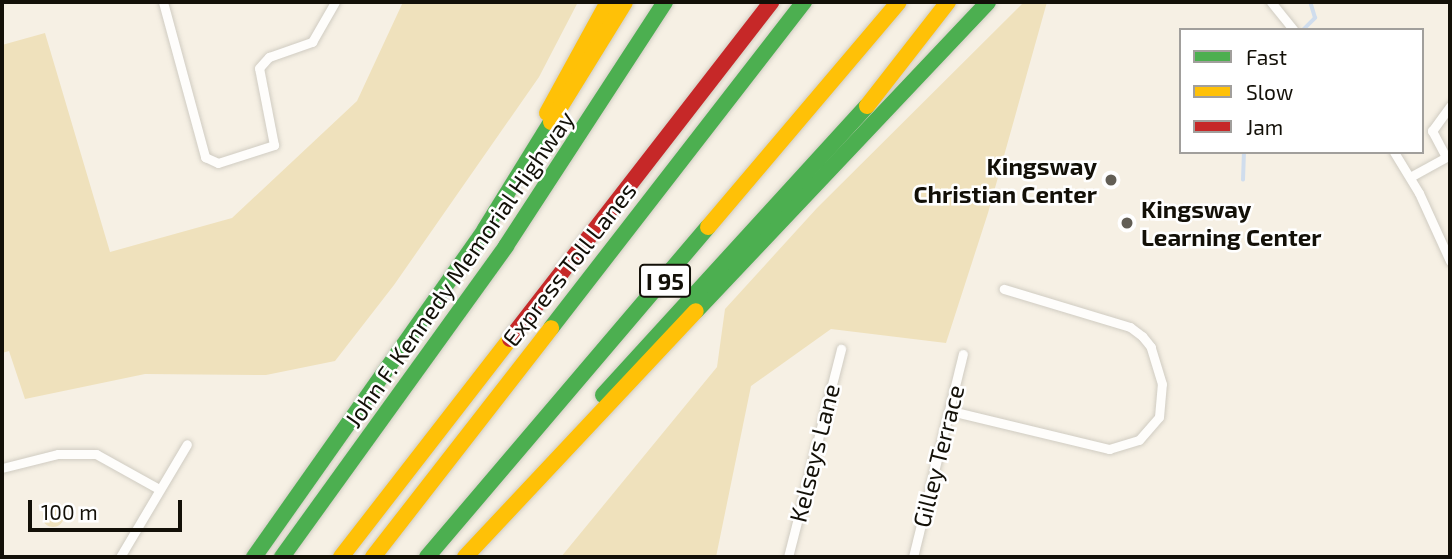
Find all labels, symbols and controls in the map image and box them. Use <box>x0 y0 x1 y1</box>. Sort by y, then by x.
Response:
legend <box>1179 28 1424 154</box>
text: Fast <box>1246 44 1287 69</box>
text: Slow <box>1246 79 1293 104</box>
street label: John F. Kennedy Memorial Highway <box>338 105 580 433</box>
text: Jam <box>1246 114 1283 139</box>
place label: Kingsway Christian Center <box>913 152 1097 208</box>
marker: Kingsway Christian Center <box>1103 172 1119 188</box>
street label: Express Toll Lanes <box>496 176 642 352</box>
place label: Kingsway Learning Center <box>1141 195 1322 251</box>
marker: Kingsway Learning Center <box>1119 215 1135 231</box>
road number: I 95 <box>639 262 691 300</box>
street label: Kelseys Lane <box>783 381 845 525</box>
street label: Gilley Terrace <box>906 381 970 531</box>
scale bar <box>32 486 186 530</box>
text: 100 m <box>41 499 98 524</box>

